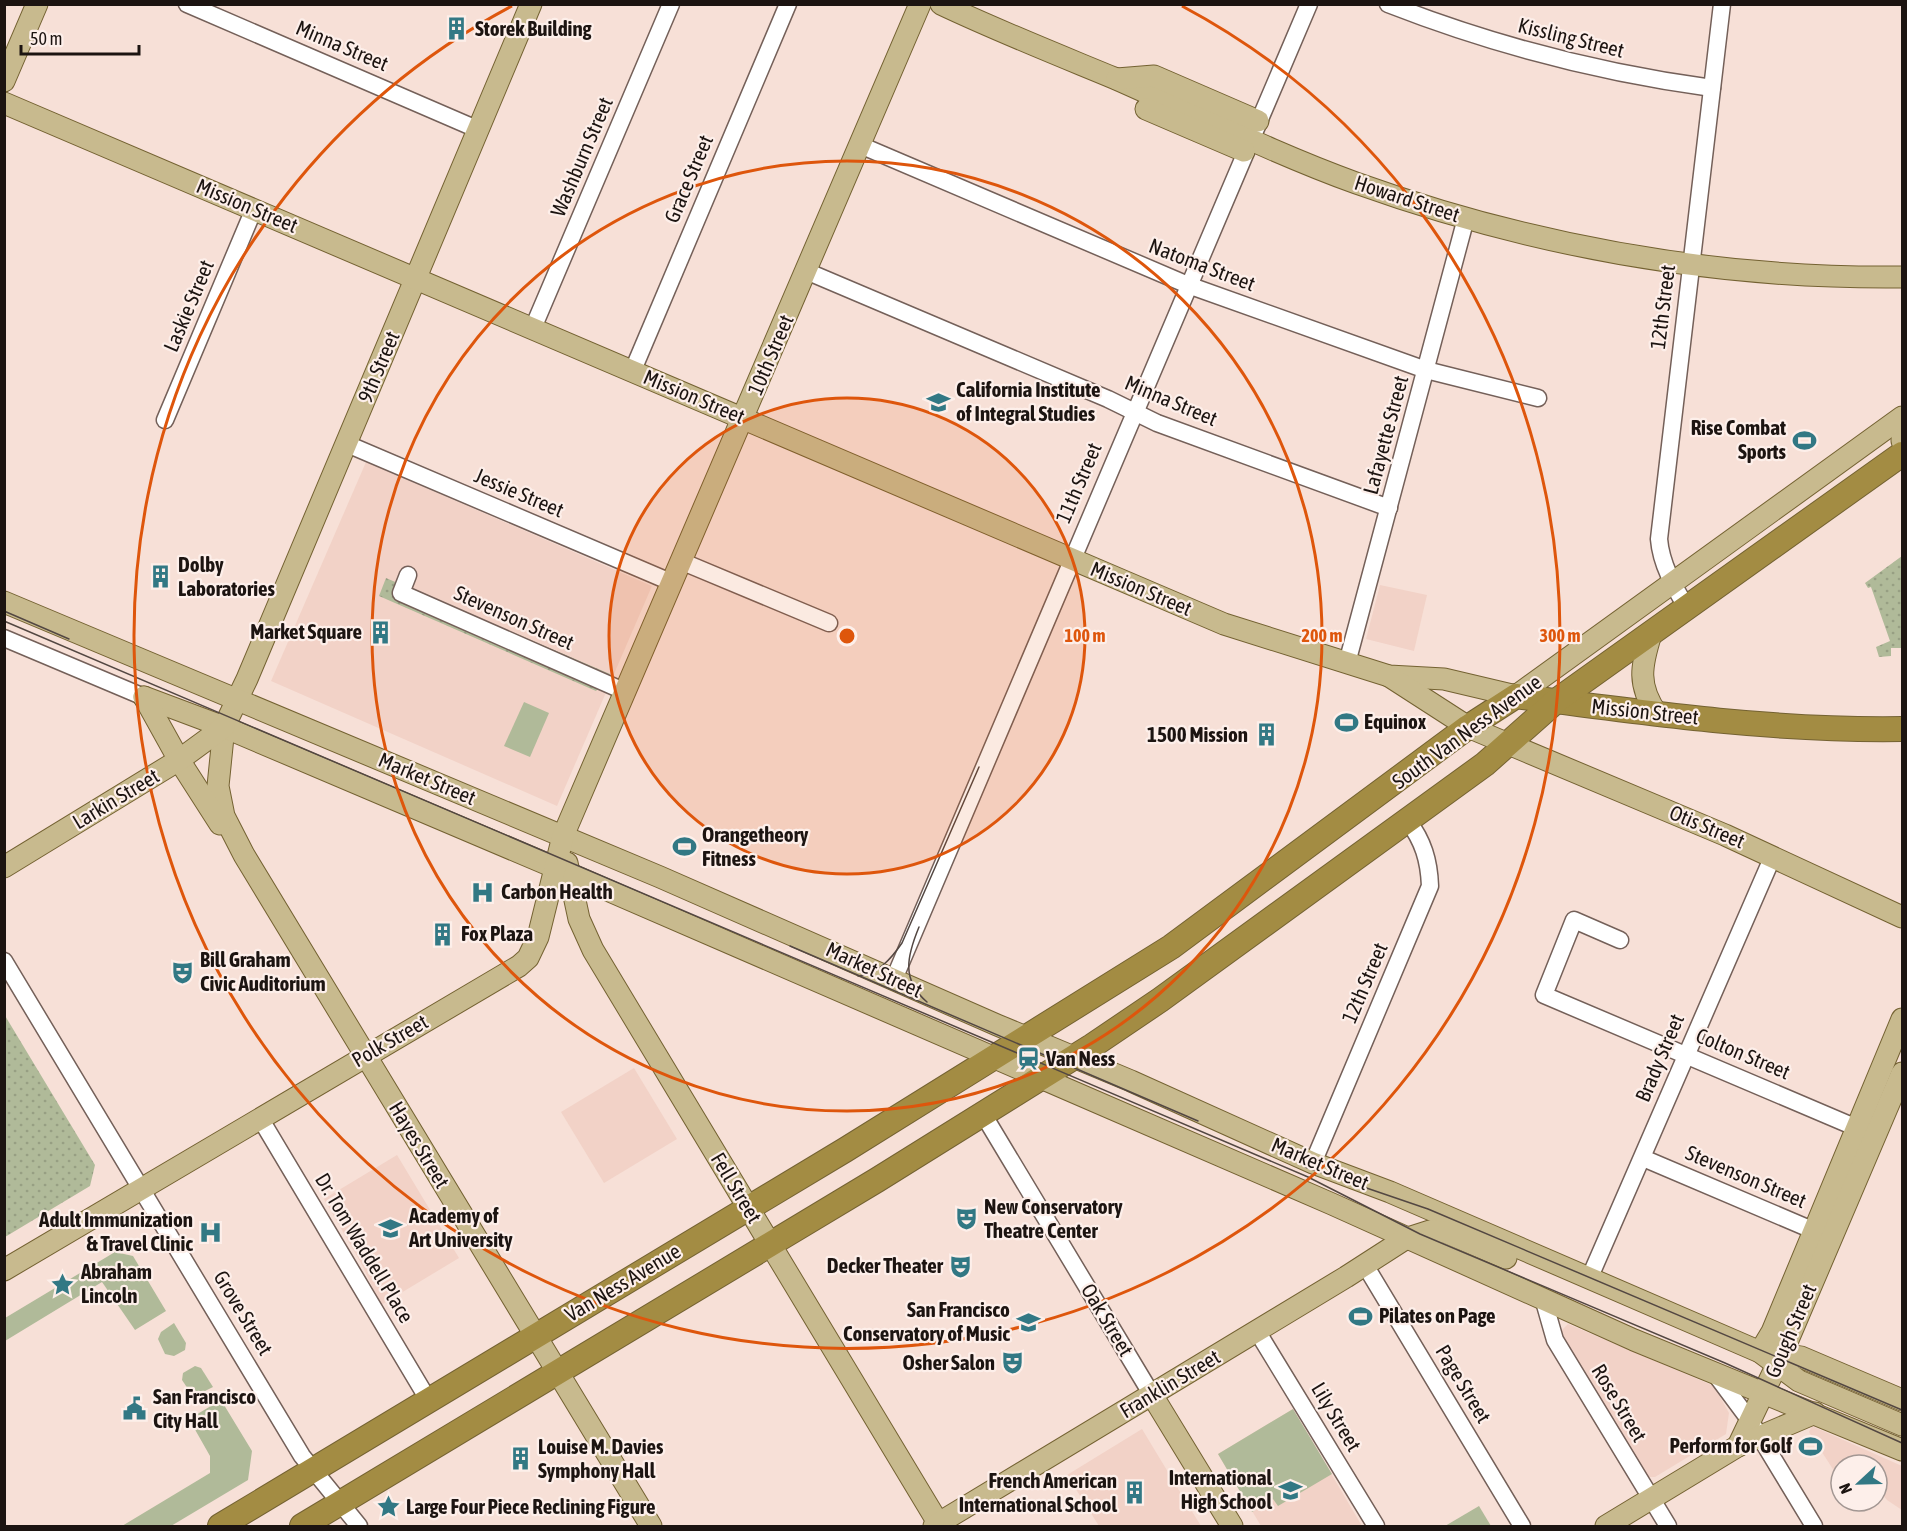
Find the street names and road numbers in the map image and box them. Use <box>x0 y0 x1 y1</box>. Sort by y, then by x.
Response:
street label: Kissling Street <box>1516 12 1627 62</box>
street label: Minna Street <box>293 15 392 75</box>
street label: Washburn Street <box>545 93 617 220</box>
street label: Grace Street <box>659 131 717 226</box>
street label: Howard Street <box>1352 170 1463 226</box>
street label: Mission Street <box>193 173 302 237</box>
street label: Natoma Street <box>1146 233 1259 295</box>
street label: Laskie Street <box>158 256 218 355</box>
street label: 12th Street <box>1645 263 1679 350</box>
street label: 10th Street <box>742 311 798 398</box>
street label: 9th Street <box>352 327 404 406</box>
street label: Mission Street <box>640 364 749 428</box>
street label: Minna Street <box>1122 370 1221 430</box>
street label: Lafayette Street <box>1358 373 1412 497</box>
street label: 11th Street <box>1050 439 1106 526</box>
street label: Jessie Street <box>471 463 568 522</box>
street label: Mission Street <box>1087 556 1196 620</box>
street label: Stevenson Street <box>451 580 578 654</box>
street label: South Van Ness Avenue <box>1387 669 1546 793</box>
street label: Mission Street <box>1590 693 1700 729</box>
street label: Market Street <box>375 747 480 809</box>
street label: Larkin Street <box>68 763 163 833</box>
street label: Otis Street <box>1666 799 1749 853</box>
street label: Market Street <box>822 936 926 1002</box>
street label: 12th Street <box>1336 939 1392 1026</box>
street label: Polk Street <box>347 1009 432 1071</box>
street label: Brady Street <box>1630 1010 1688 1105</box>
street label: Colton Street <box>1693 1023 1794 1084</box>
street label: Hayes Street <box>385 1097 455 1192</box>
street label: Market Street <box>1268 1132 1373 1194</box>
street label: Stevenson Street <box>1683 1140 1810 1212</box>
street label: Fell Street <box>707 1148 767 1227</box>
street label: Dr. Tom Waddell Place <box>311 1168 419 1327</box>
street label: Van Ness Avenue <box>560 1238 684 1326</box>
street label: Grove Street <box>209 1266 278 1359</box>
street label: Oak Street <box>1077 1279 1139 1360</box>
street label: Gough Street <box>1760 1280 1821 1381</box>
street label: Page Street <box>1431 1340 1496 1427</box>
street label: Franklin Street <box>1115 1344 1224 1422</box>
street label: Rose Street <box>1587 1359 1652 1446</box>
street label: Lily Street <box>1307 1378 1367 1455</box>

